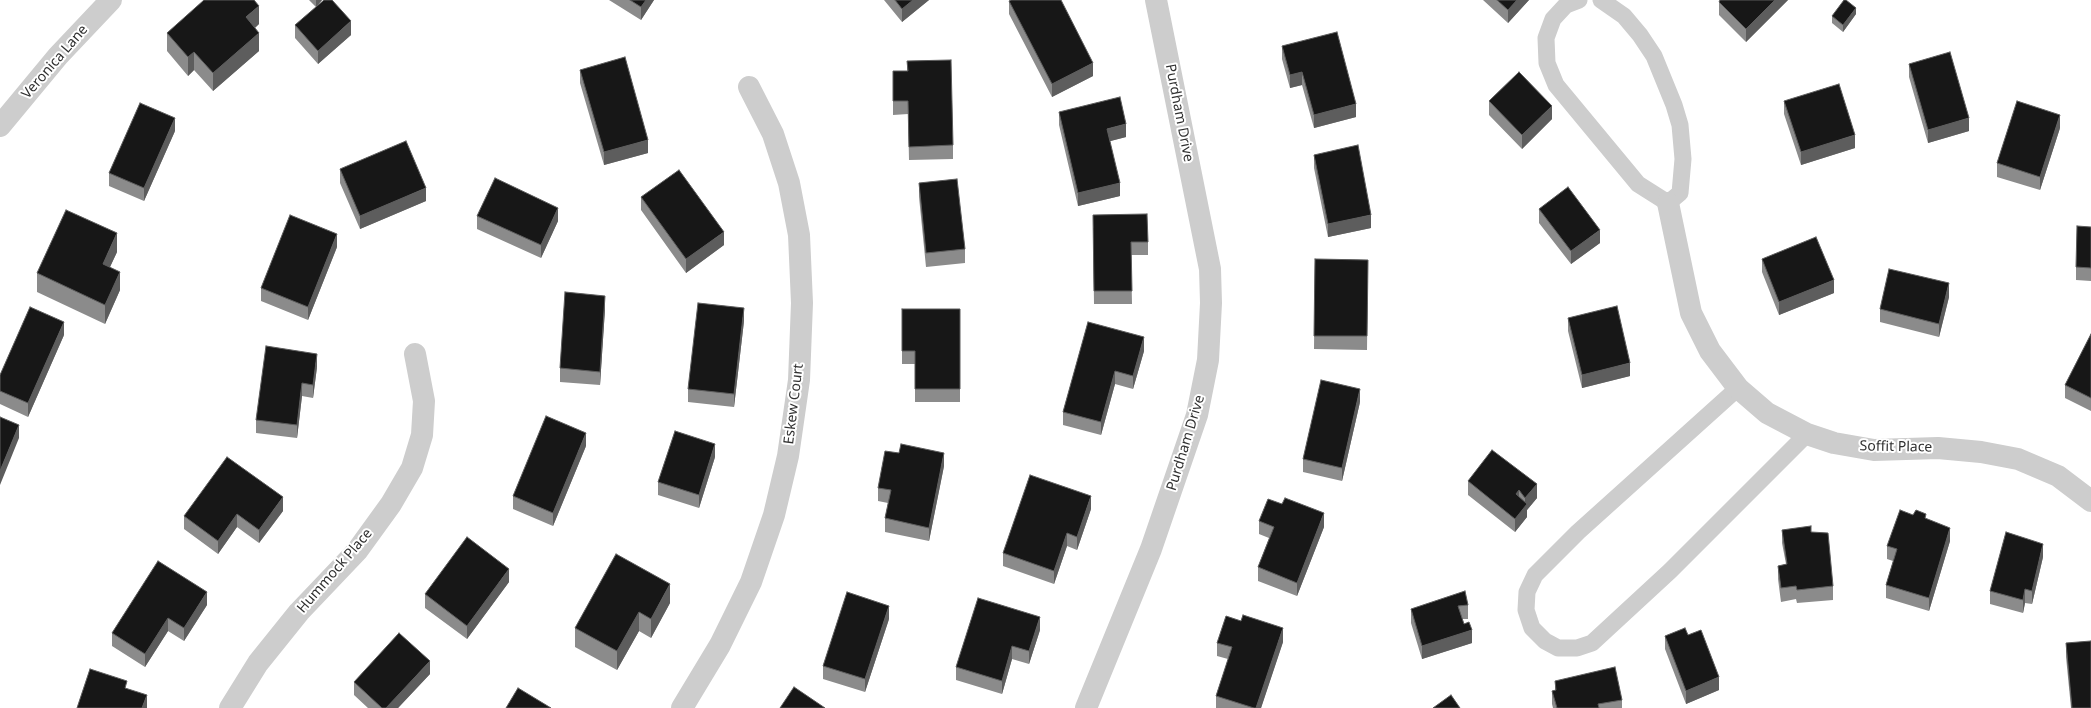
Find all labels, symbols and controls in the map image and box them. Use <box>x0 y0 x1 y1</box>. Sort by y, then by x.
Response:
street label: Veronica Lane <box>18 22 92 102</box>
street label: Purdham Drive <box>1161 63 1197 163</box>
street label: Eskew Court <box>781 363 807 445</box>
street label: Purdham Drive <box>1163 393 1209 493</box>
street label: Soffit Place <box>1860 438 1932 456</box>
street label: Hummock Place <box>294 525 376 617</box>

